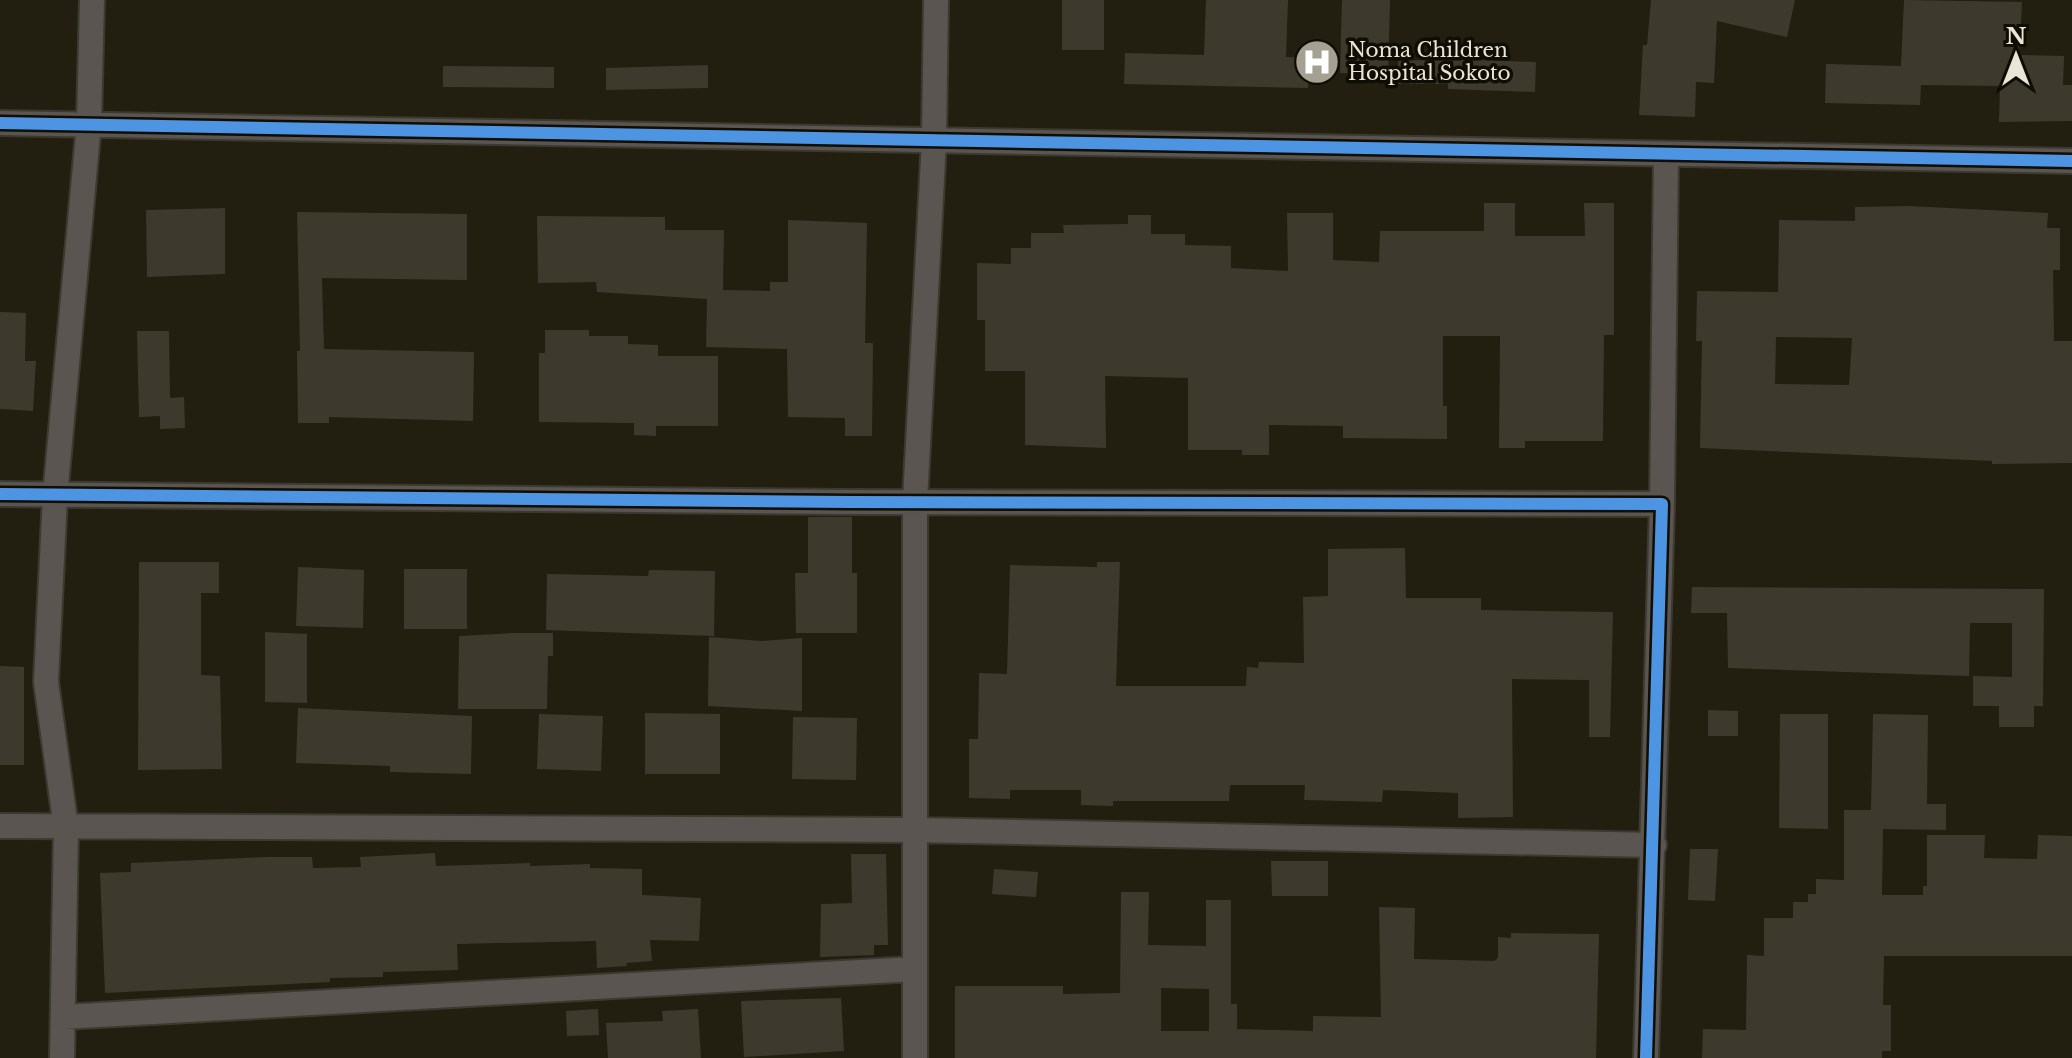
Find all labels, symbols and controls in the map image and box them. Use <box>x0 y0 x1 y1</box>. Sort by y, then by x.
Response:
north arrow <box>1976 16 2056 96</box>
text: N <box>2006 23 2027 50</box>
hospital icon: Noma Children Hospital Sokoto <box>1293 38 1341 86</box>
place label: Noma Children Hospital Sokoto <box>1348 38 1511 85</box>

